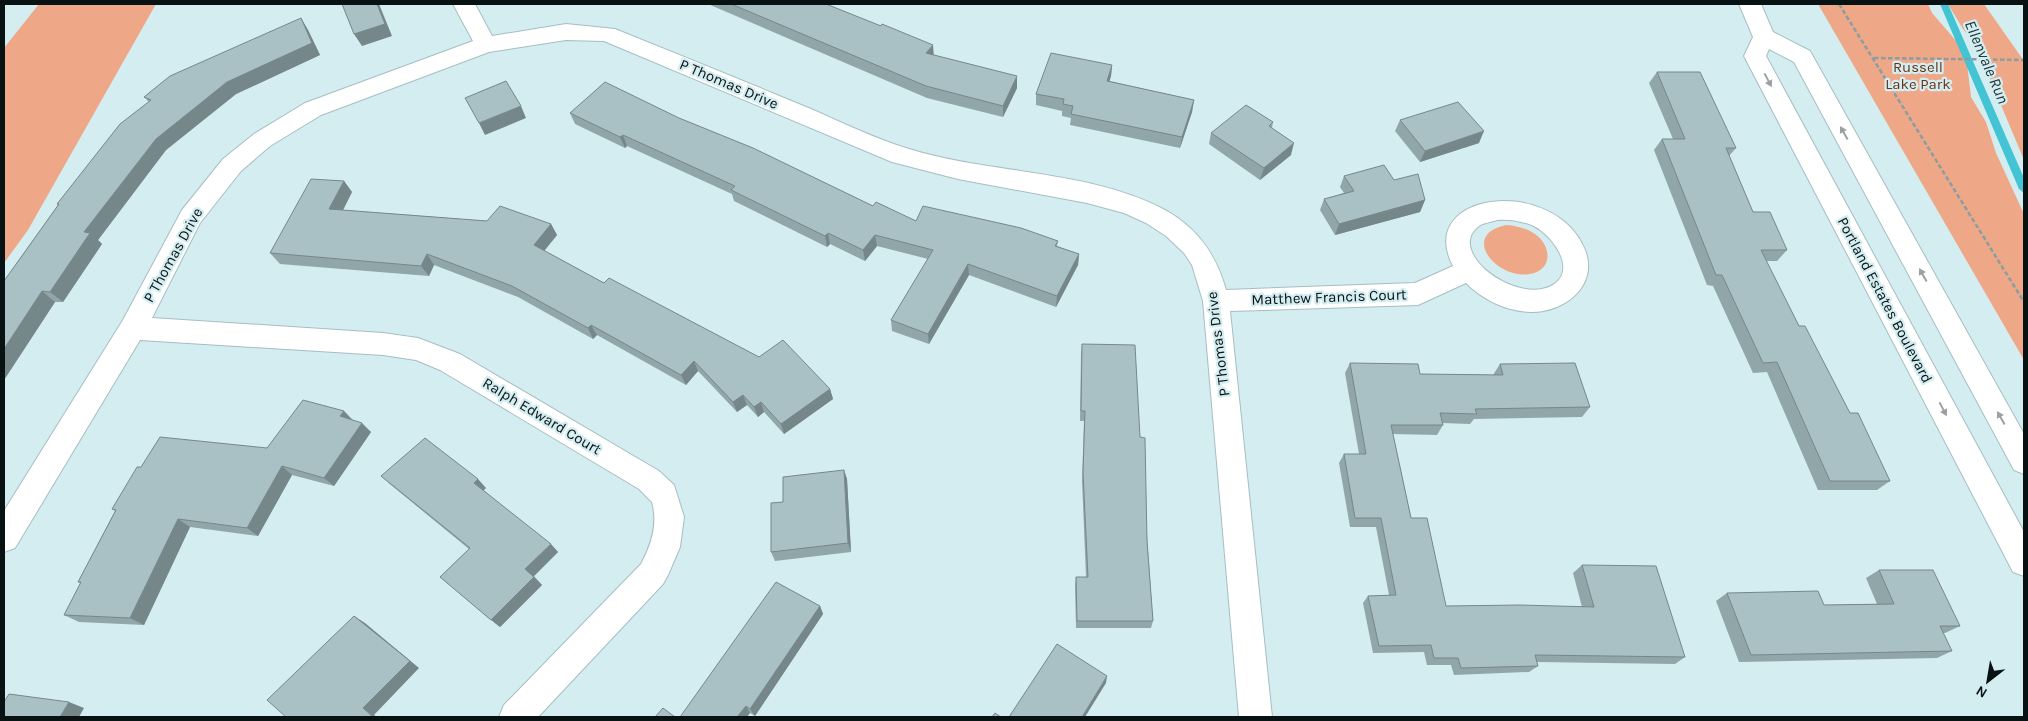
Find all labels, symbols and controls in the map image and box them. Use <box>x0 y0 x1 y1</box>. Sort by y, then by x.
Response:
water label: Ellenvale Run <box>1961 17 2013 107</box>
street label: P Thomas Drive <box>677 55 781 113</box>
park label: Russell Lake Park <box>1885 58 1951 93</box>
one-way arrow <box>1764 73 1772 88</box>
one-way arrow <box>1840 126 1849 140</box>
street label: P Thomas Drive <box>140 205 206 305</box>
street label: Portland Estates Boulevard <box>1834 214 1936 386</box>
one-way arrow <box>1918 269 1927 282</box>
street label: Matthew Francis Court <box>1251 285 1407 309</box>
street label: P Thomas Drive <box>1203 291 1233 397</box>
street label: Ralph Edward Court <box>480 374 605 459</box>
one-way arrow <box>1939 402 1947 416</box>
one-way arrow <box>1997 411 2005 425</box>
north arrow <box>1963 656 2013 706</box>
text: N <box>1973 682 1990 702</box>

